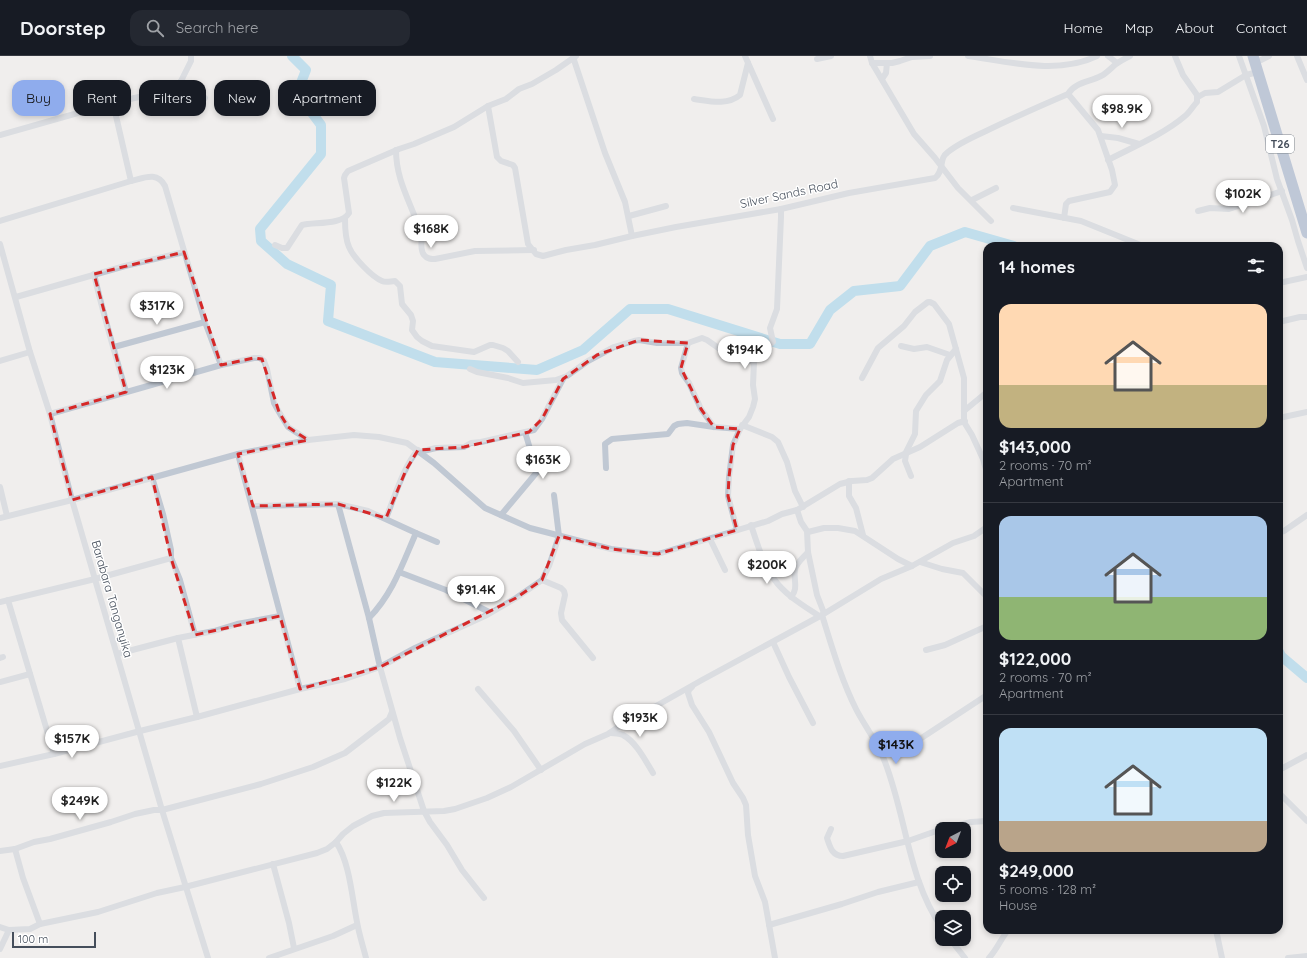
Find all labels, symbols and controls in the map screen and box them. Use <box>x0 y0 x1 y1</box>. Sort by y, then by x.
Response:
search box <box>130 10 410 46</box>
text: Doorstep <box>20 16 106 40</box>
icon: search <box>144 17 166 39</box>
text: Search here <box>176 18 258 37</box>
text: Home <box>1064 19 1103 37</box>
text: Map <box>1125 19 1153 37</box>
text: About <box>1175 19 1214 37</box>
text: Contact <box>1236 19 1287 37</box>
chip: Buy <box>12 80 65 116</box>
chip: Rent <box>73 80 131 116</box>
chip: Filters <box>139 80 206 116</box>
chip: New <box>214 80 270 116</box>
chip: Apartment <box>278 80 376 116</box>
pin: $98.9K <box>1089 95 1155 129</box>
text: $98.9K <box>1101 100 1143 116</box>
road number: T26 <box>1266 135 1294 153</box>
street label: Silver Sands Road <box>739 176 839 211</box>
pin: $102K <box>1215 180 1271 214</box>
text: $102K <box>1225 185 1261 201</box>
pin: $168K <box>403 215 459 249</box>
text: $168K <box>413 220 449 236</box>
icon: filters <box>1245 255 1267 277</box>
text: 14 homes <box>999 256 1075 277</box>
pin: $317K <box>129 292 185 326</box>
text: $317K <box>139 297 175 313</box>
icon: home <box>1097 330 1169 402</box>
pin: $194K <box>717 336 773 370</box>
text: $194K <box>727 341 763 357</box>
pin: $123K <box>139 356 195 390</box>
text: $123K <box>149 361 185 377</box>
text: $143,000 <box>999 436 1071 457</box>
pin: $163K <box>515 446 571 480</box>
text: $163K <box>525 451 561 467</box>
text: 2 rooms · 70 m² <box>999 457 1092 473</box>
text: Apartment <box>999 473 1064 489</box>
street label: Barabara Tanganyika <box>89 539 136 659</box>
icon: home <box>1097 542 1169 614</box>
pin: $200K <box>739 551 795 585</box>
text: $200K <box>747 556 787 572</box>
pin: $91.4K <box>443 576 509 610</box>
text: $91.4K <box>456 581 496 597</box>
text: $122,000 <box>999 648 1071 669</box>
text: 2 rooms · 70 m² <box>999 669 1092 685</box>
text: Apartment <box>999 685 1064 701</box>
pin: $193K <box>612 704 668 738</box>
text: $193K <box>622 709 658 725</box>
pin: $157K <box>44 725 100 759</box>
text: $157K <box>54 730 90 746</box>
pin: $143K <box>868 731 924 765</box>
text: $143K <box>878 736 914 752</box>
icon: home <box>1097 754 1169 826</box>
pin: $122K <box>366 769 422 803</box>
text: $122K <box>376 774 412 790</box>
pin: $249K <box>52 787 108 821</box>
text: $249K <box>61 792 99 808</box>
north arrow <box>935 822 971 858</box>
map controls <box>935 822 971 946</box>
text: $249,000 <box>999 860 1074 881</box>
button: locate <box>935 866 971 902</box>
text: 5 rooms · 128 m² <box>999 881 1096 897</box>
text: House <box>999 897 1037 913</box>
button: layers <box>935 910 971 946</box>
scale bar <box>12 930 96 949</box>
text: 100 m <box>18 932 48 946</box>

